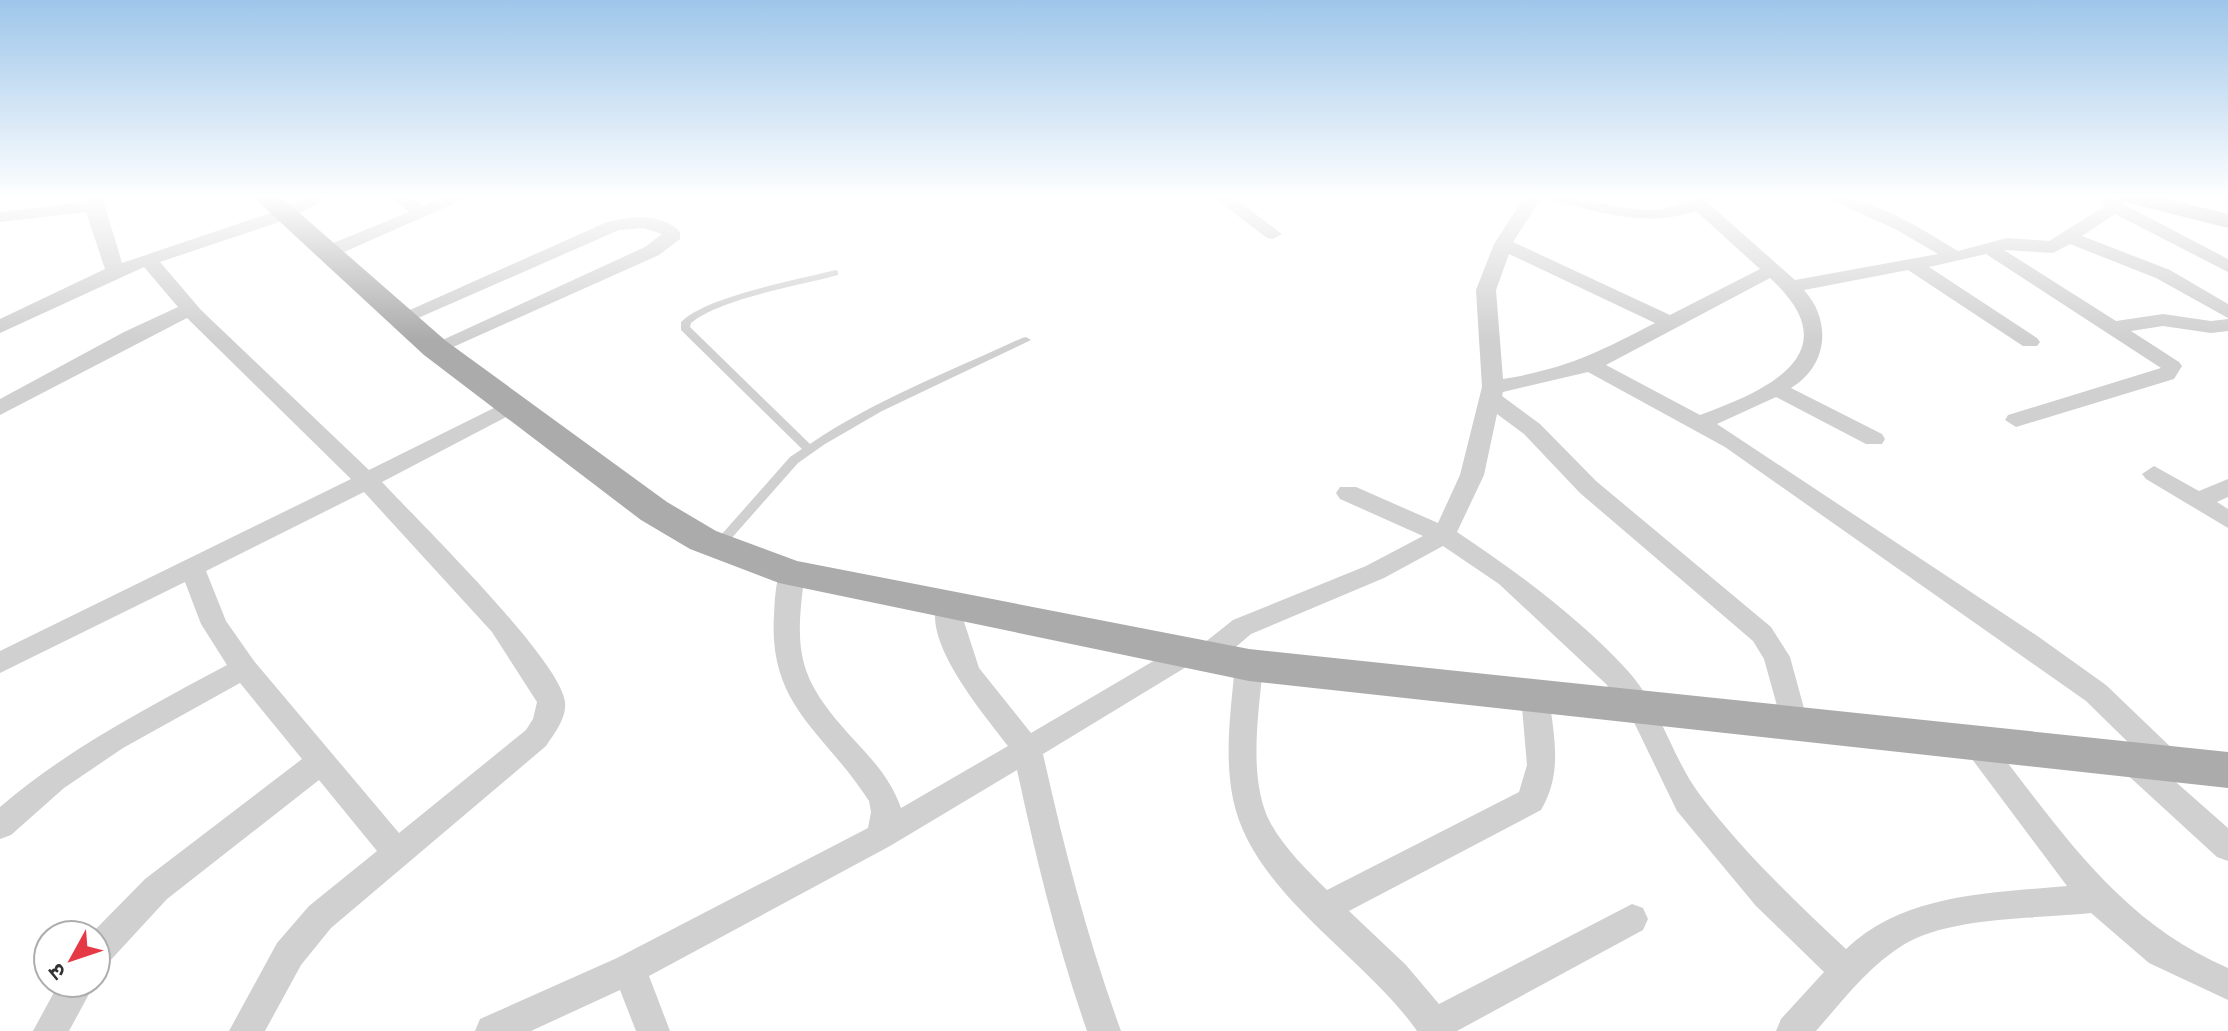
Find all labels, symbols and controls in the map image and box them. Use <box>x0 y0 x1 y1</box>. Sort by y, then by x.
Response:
north arrow <box>32 919 112 999</box>
text: उ <box>41 956 73 986</box>

